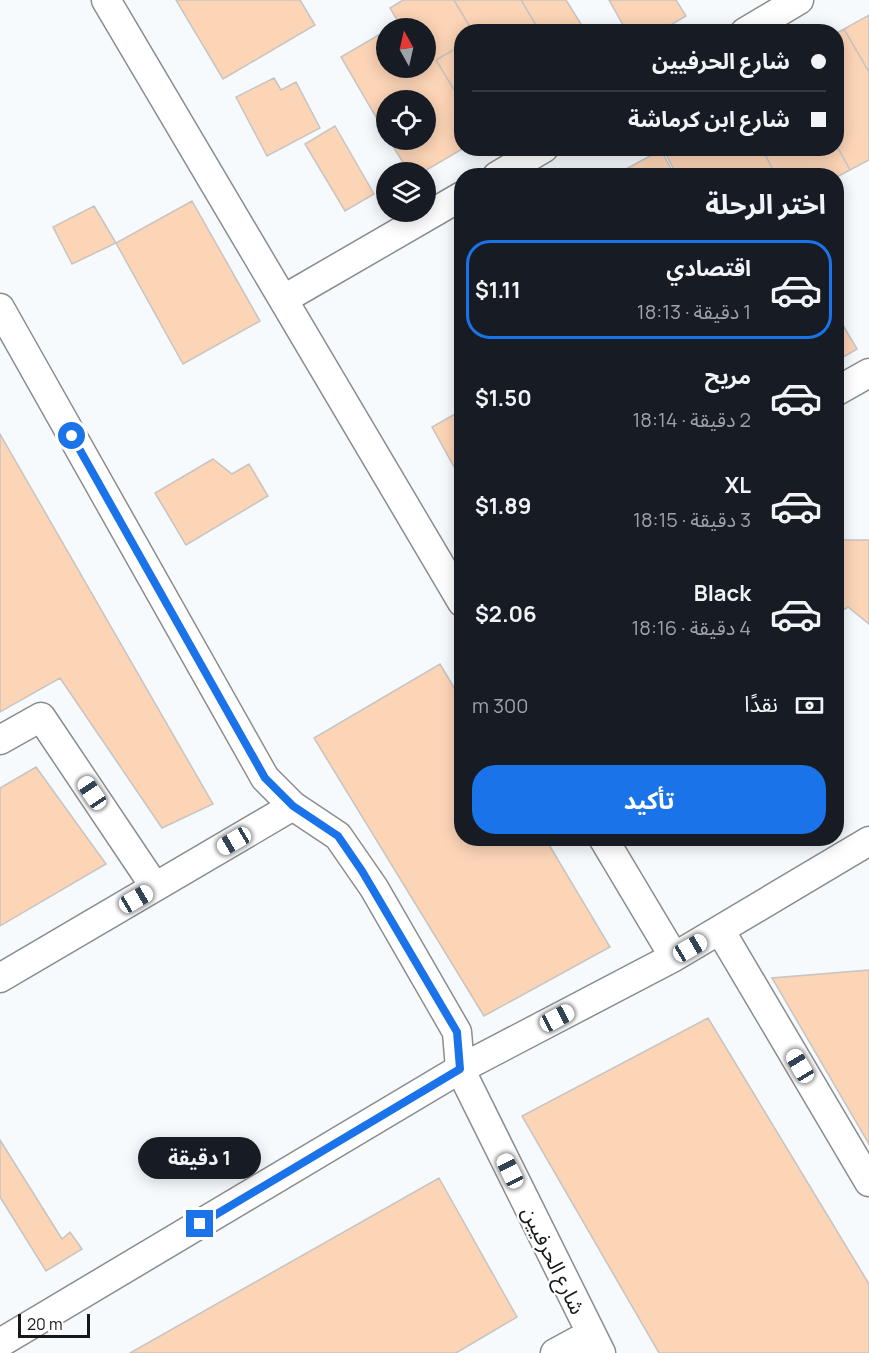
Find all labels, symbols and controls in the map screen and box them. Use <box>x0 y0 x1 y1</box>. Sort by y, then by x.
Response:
north arrow <box>376 18 436 78</box>
map controls <box>376 18 436 222</box>
text: شارع الحرفيين <box>652 46 790 76</box>
button: locate <box>376 90 436 150</box>
text: شارع ابن كرماشة <box>628 104 790 134</box>
button: layers <box>376 162 436 222</box>
text: اختر الرحلة <box>705 185 826 222</box>
text: اقتصادي <box>666 253 751 283</box>
icon: car <box>769 263 823 317</box>
text: $1.11 <box>475 275 521 305</box>
text: 1 دقيقة · 18:13 <box>637 298 751 325</box>
text: مريح <box>705 361 751 391</box>
icon: car <box>769 371 823 425</box>
text: $1.50 <box>475 383 532 413</box>
text: 2 دقيقة · 18:14 <box>633 406 751 433</box>
route start <box>58 422 85 449</box>
text: XL <box>725 470 751 500</box>
icon: car <box>769 479 823 533</box>
text: $1.89 <box>475 491 531 521</box>
text: 3 دقيقة · 18:15 <box>633 506 751 533</box>
text: Black <box>694 578 751 608</box>
icon: car <box>769 587 823 641</box>
text: $2.06 <box>475 599 537 629</box>
text: 4 دقيقة · 18:16 <box>632 614 751 641</box>
text: نقدًا <box>744 689 778 719</box>
icon: cash <box>793 689 826 722</box>
text: 300 m <box>472 692 528 719</box>
button: تأكيد <box>472 765 826 834</box>
car <box>74 773 110 813</box>
car <box>214 824 254 858</box>
car <box>116 882 156 916</box>
car <box>670 931 710 965</box>
car <box>537 1002 577 1034</box>
car <box>783 1046 817 1086</box>
callout: 1 دقيقة <box>138 1137 262 1179</box>
text: 1 دقيقة <box>168 1144 231 1171</box>
car <box>494 1151 526 1191</box>
street label: شارع الحرفيين <box>514 1201 592 1320</box>
route end <box>186 1210 213 1237</box>
scale bar <box>18 1311 90 1338</box>
text: 20 m <box>27 1313 63 1335</box>

